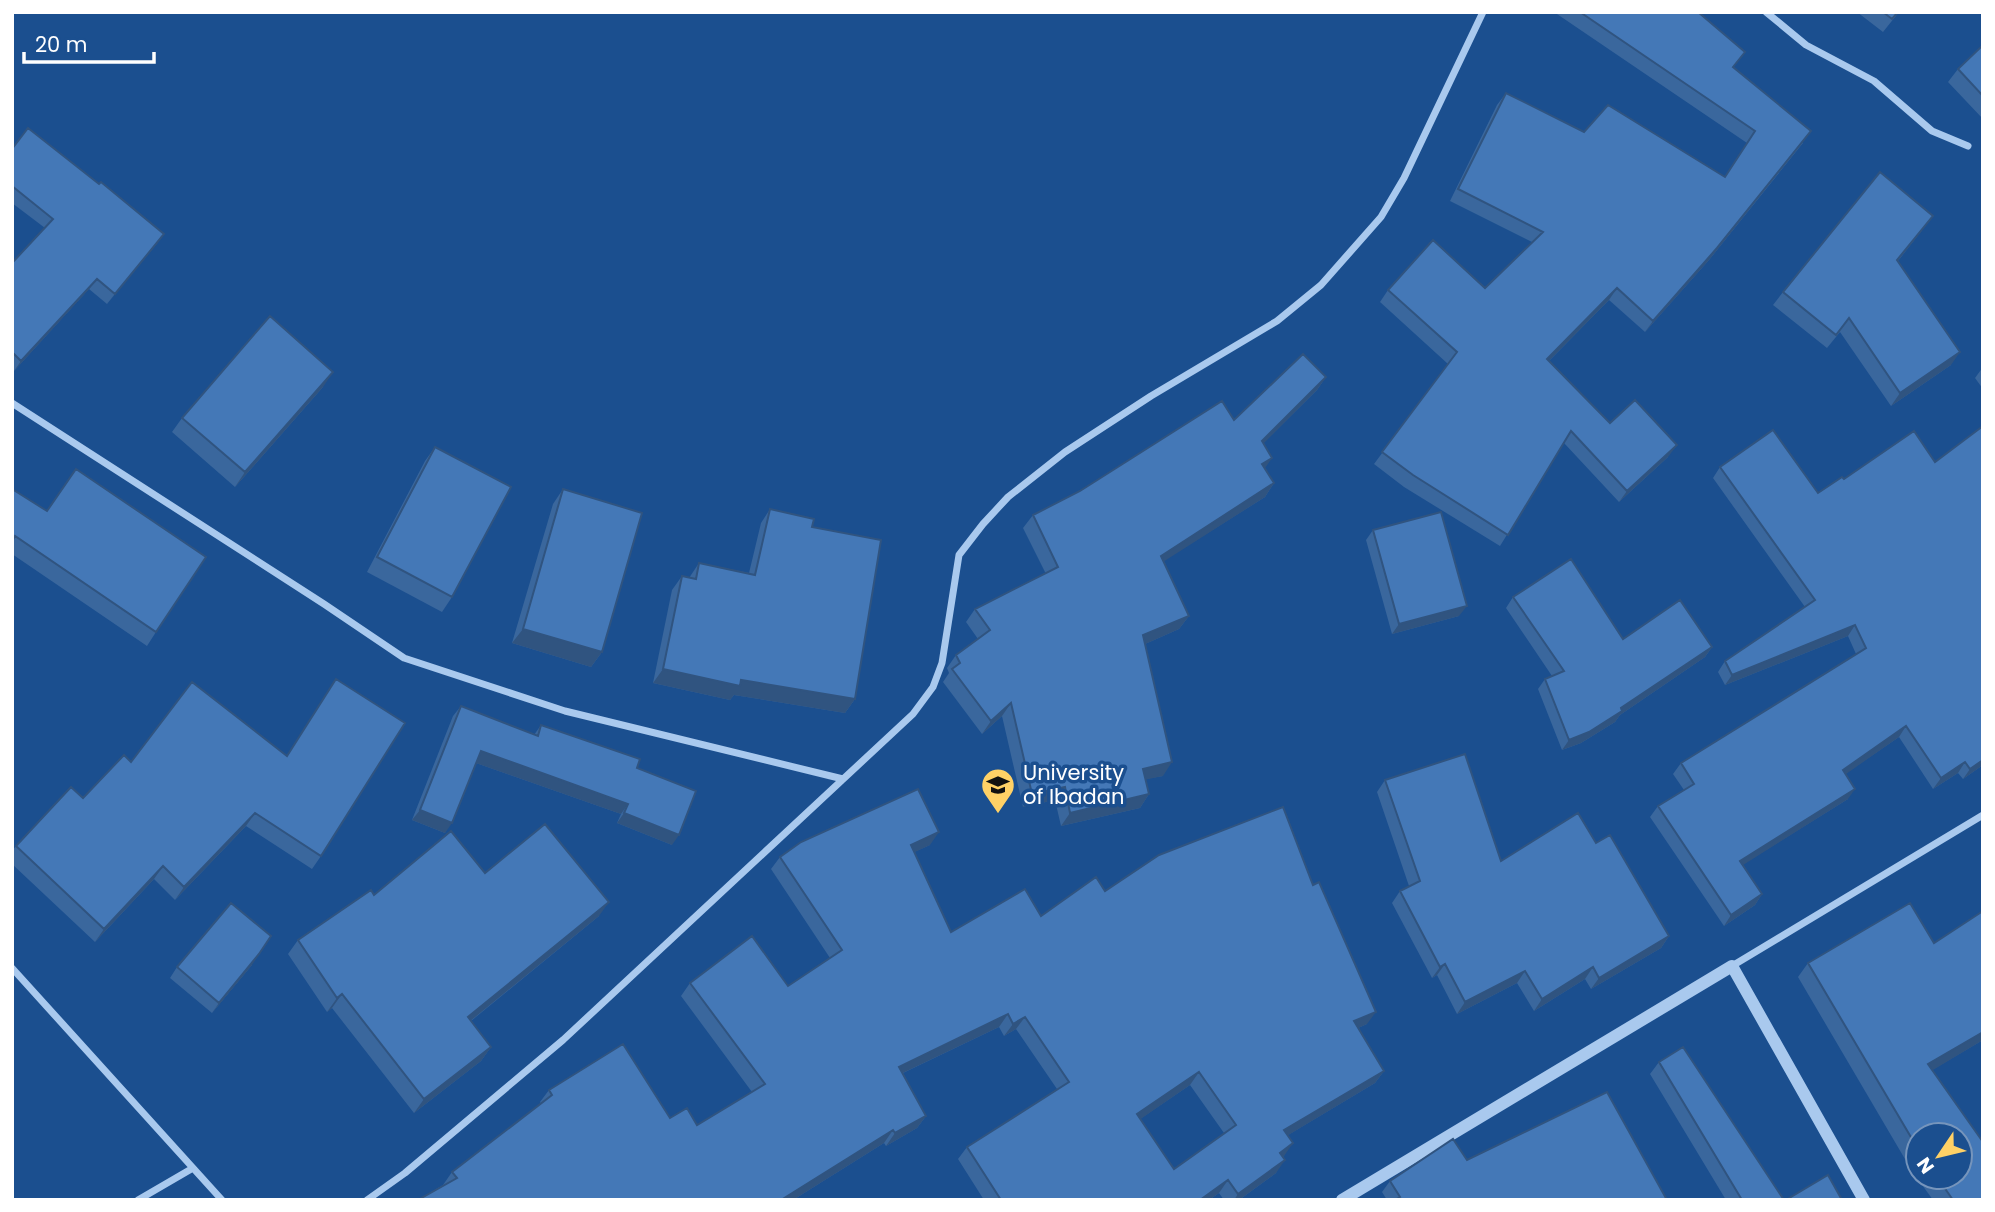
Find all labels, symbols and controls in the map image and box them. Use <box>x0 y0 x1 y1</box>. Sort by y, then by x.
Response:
scale bar <box>24 21 154 65</box>
text: 20 m <box>35 30 88 59</box>
place label: University of Ibadan <box>1023 758 1124 811</box>
school or university icon: University of Ibadan <box>979 766 1017 815</box>
north arrow <box>1904 1121 1974 1191</box>
text: N <box>1910 1152 1941 1179</box>

